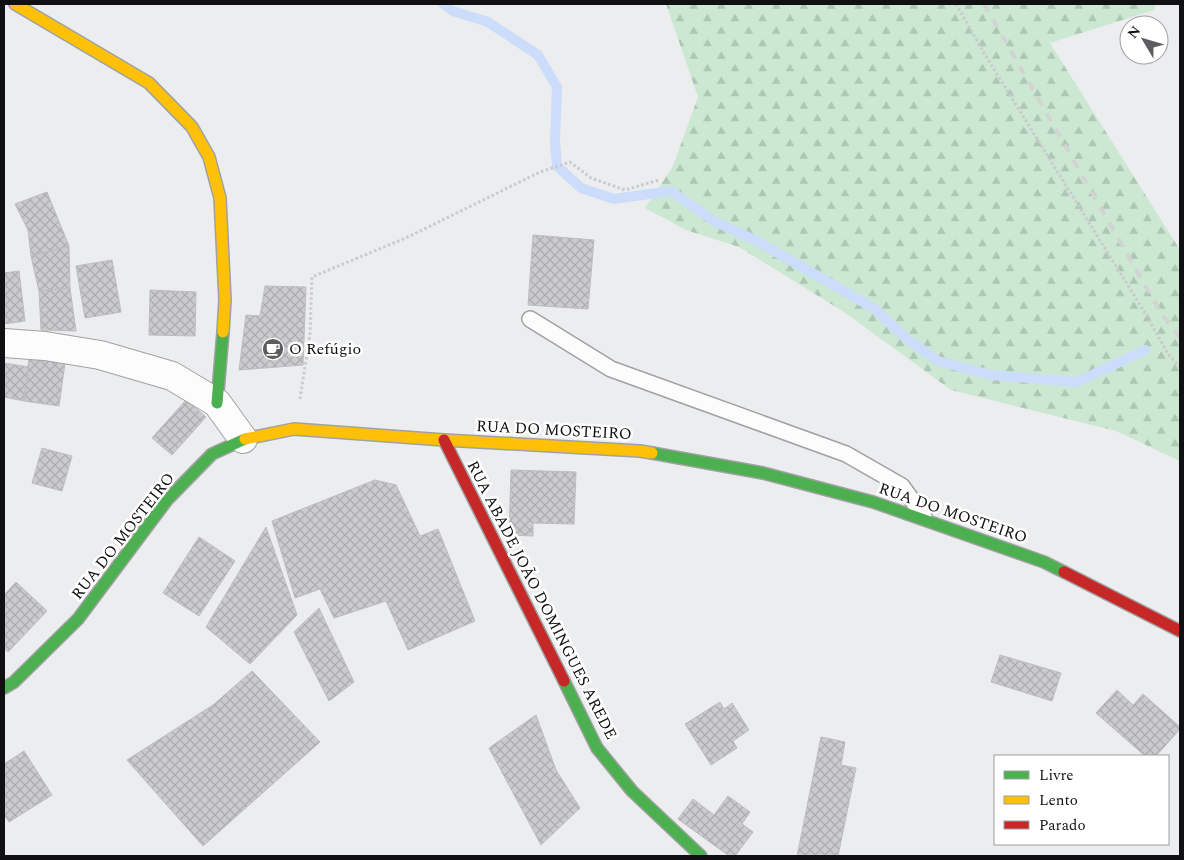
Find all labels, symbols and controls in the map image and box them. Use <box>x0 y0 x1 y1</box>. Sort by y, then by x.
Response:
north arrow <box>1119 15 1169 65</box>
text: N <box>1122 21 1146 43</box>
cafe icon: O Refúgio <box>261 337 285 361</box>
place label: O Refúgio <box>289 337 361 361</box>
street label: RUA DO MOSTEIRO <box>476 414 632 446</box>
street label: RUA ABADE JOÃO DOMINGUES AREDE <box>461 456 623 744</box>
street label: RUA DO MOSTEIRO <box>66 467 180 605</box>
street label: RUA DO MOSTEIRO <box>876 476 1030 550</box>
legend <box>994 755 1169 845</box>
text: Livre <box>1039 764 1074 787</box>
text: Lento <box>1039 789 1078 812</box>
text: Parado <box>1039 814 1086 837</box>

